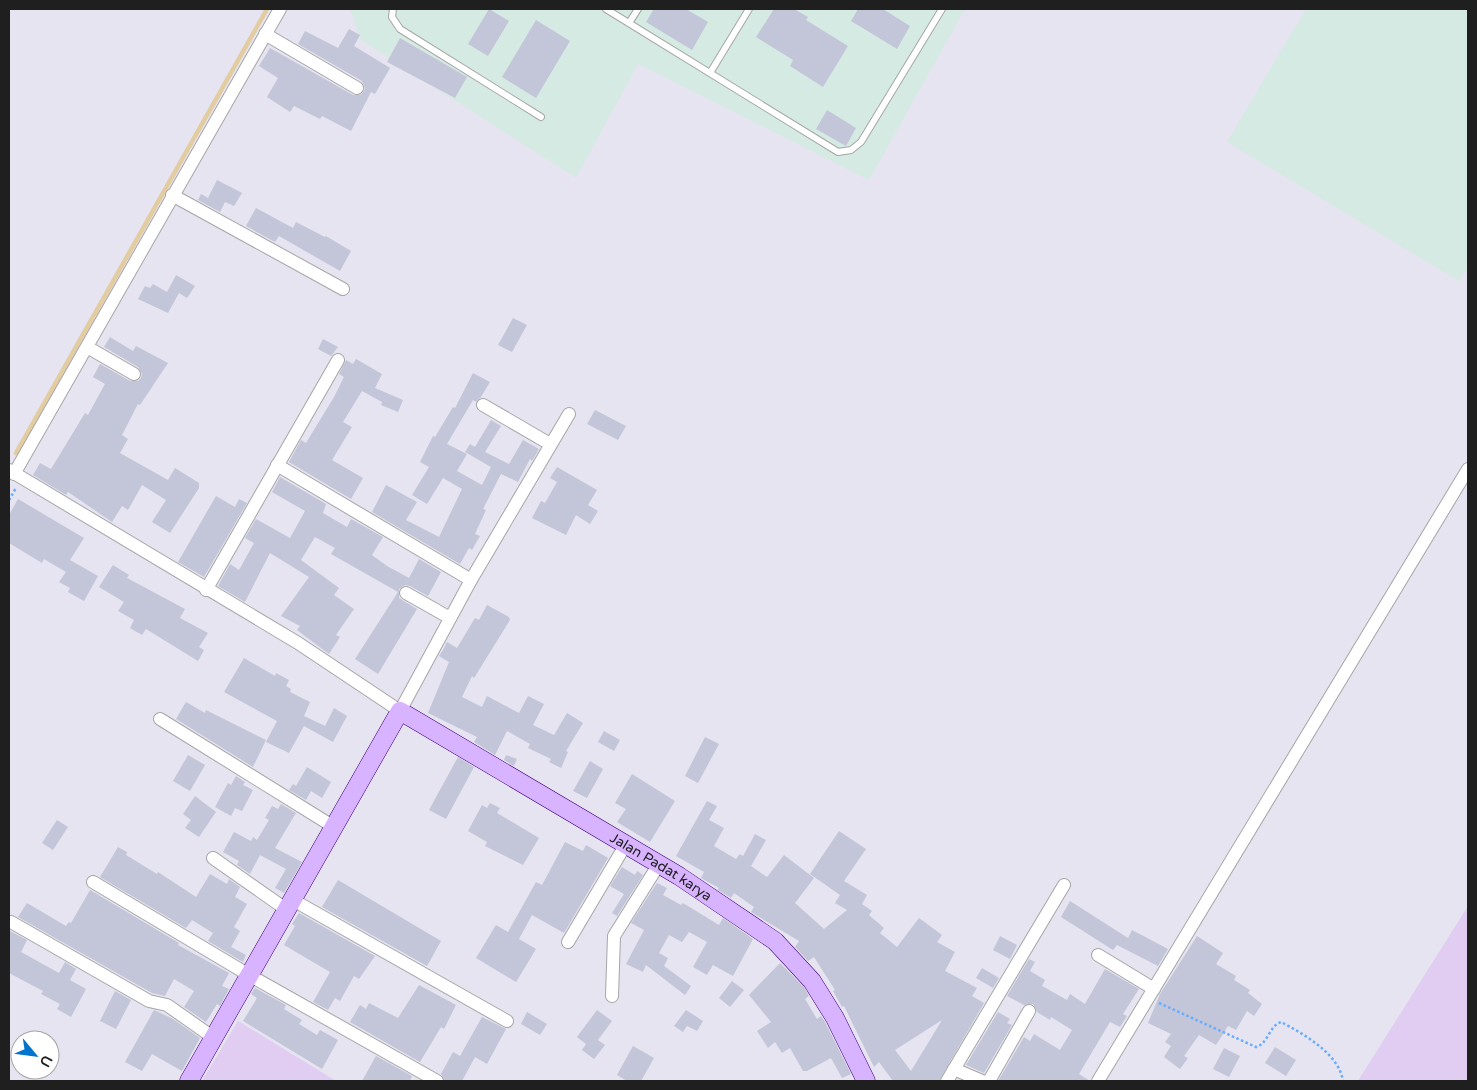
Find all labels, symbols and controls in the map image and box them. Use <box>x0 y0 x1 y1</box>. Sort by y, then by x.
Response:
street label: Jalan Padat karya <box>607 829 715 905</box>
north arrow <box>10 1030 60 1080</box>
text: U <box>36 1052 56 1070</box>

